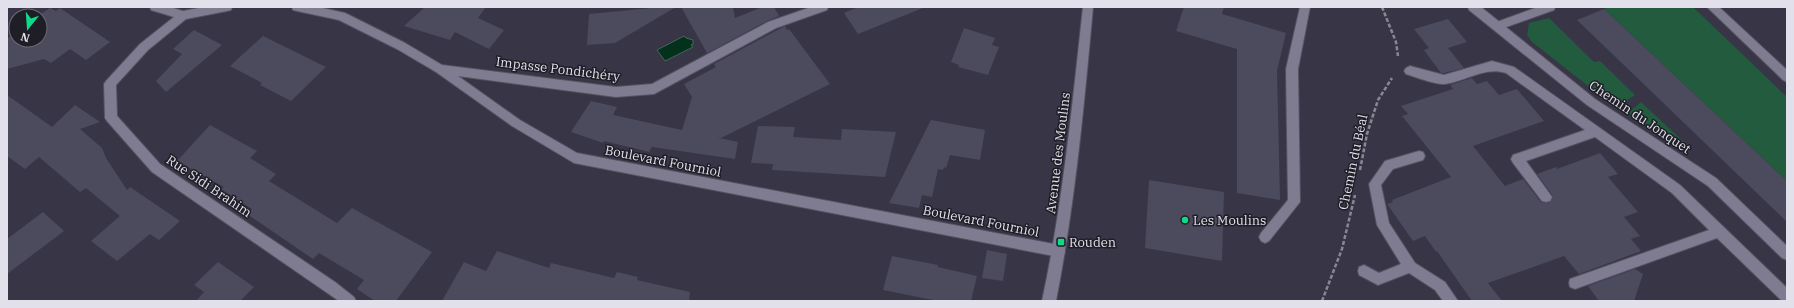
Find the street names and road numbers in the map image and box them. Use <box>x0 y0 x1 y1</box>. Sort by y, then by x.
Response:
street label: Impasse Pondichéry <box>495 53 621 85</box>
street label: Chemin du Jonquet <box>1586 77 1694 158</box>
street label: Avenue des Moulins <box>1042 91 1074 215</box>
street label: Chemin du Béal <box>1335 113 1371 211</box>
street label: Boulevard Fourniol <box>604 141 723 181</box>
street label: Rue Sidi Brahim <box>163 151 255 221</box>
street label: Boulevard Fourniol <box>922 201 1041 241</box>

